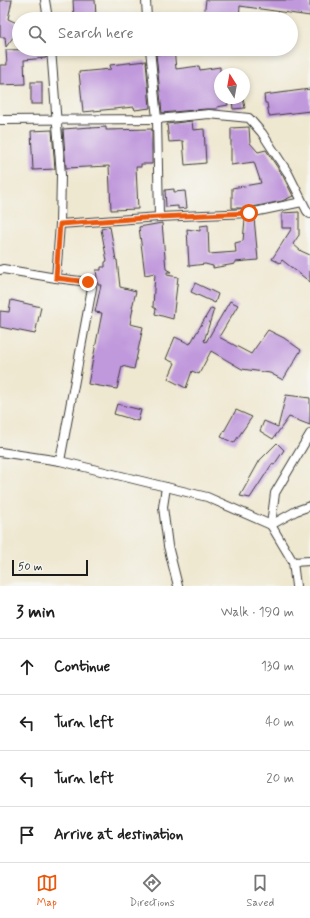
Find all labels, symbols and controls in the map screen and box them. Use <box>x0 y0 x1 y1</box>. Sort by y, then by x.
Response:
search box <box>12 12 298 56</box>
icon: search <box>26 23 48 45</box>
text: Search here <box>58 24 134 44</box>
north arrow <box>214 68 250 104</box>
route start <box>240 204 258 222</box>
route end <box>79 273 97 291</box>
scale bar <box>12 558 88 577</box>
text: 50 m <box>18 560 43 574</box>
text: 3 min <box>16 601 55 623</box>
text: Walk · 190 m <box>221 604 294 621</box>
icon: ahead <box>16 656 38 678</box>
text: Continue <box>54 657 110 677</box>
text: 130 m <box>261 658 294 675</box>
icon: left <box>16 712 38 734</box>
text: Turn left <box>54 713 114 733</box>
text: 40 m <box>265 714 294 731</box>
icon: left <box>16 768 38 790</box>
text: Turn left <box>54 769 114 789</box>
text: 20 m <box>266 770 294 787</box>
icon: arrive <box>16 824 38 846</box>
text: Arrive at destination <box>54 825 183 845</box>
tab: Map <box>36 872 58 910</box>
tab: Directions <box>129 872 175 910</box>
tab: Saved <box>246 872 274 910</box>

